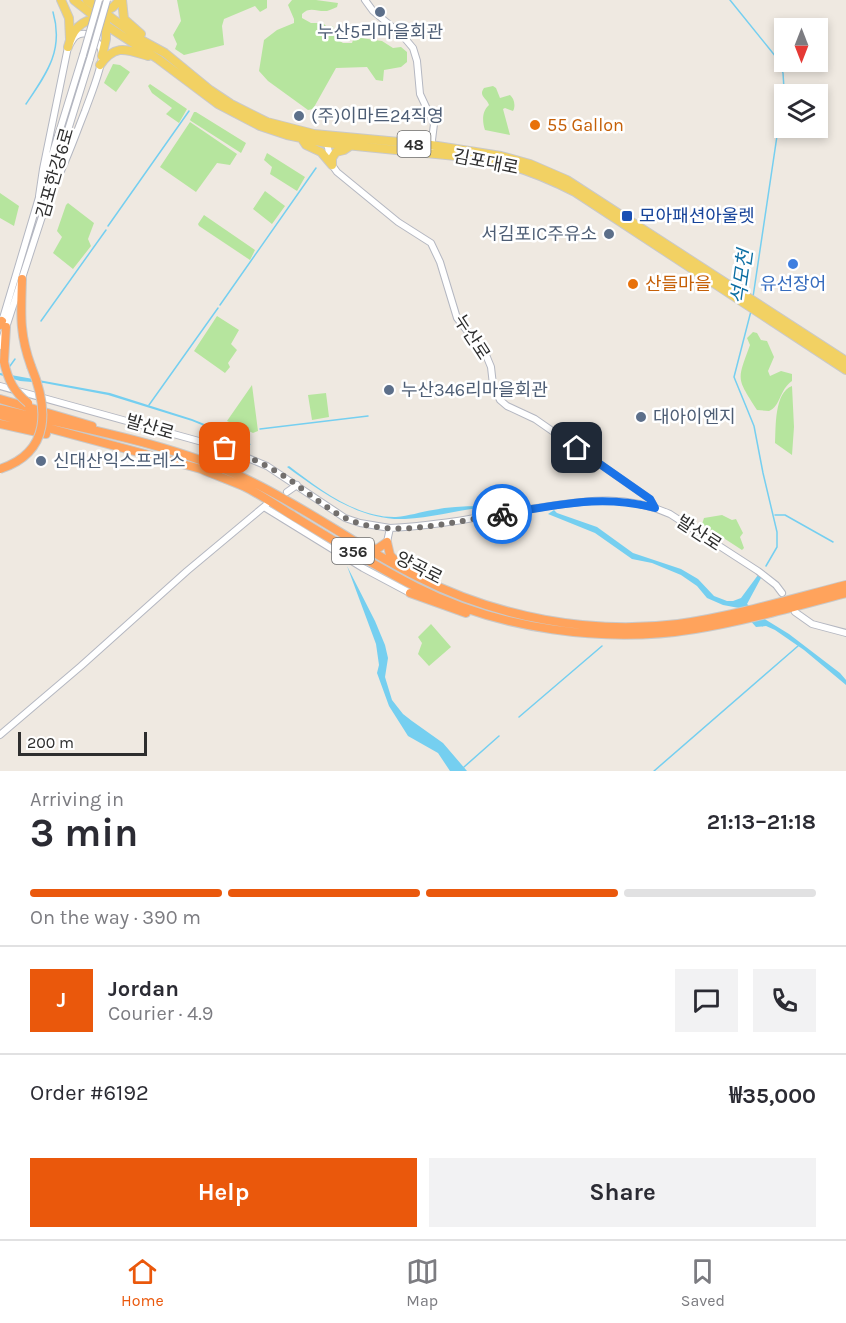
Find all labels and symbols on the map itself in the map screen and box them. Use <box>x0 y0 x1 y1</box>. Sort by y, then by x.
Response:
marker: 누산5리마을회관 <box>373 5 387 19</box>
north arrow <box>774 18 828 72</box>
place label: 누산5리마을회관 <box>317 21 443 43</box>
place label: (주)이마트24직영 <box>311 105 444 127</box>
marker: (주)이마트24직영 <box>292 109 306 123</box>
place label: 55 Gallon <box>547 114 624 136</box>
marker: 55 Gallon <box>528 118 542 132</box>
street label: 김포한강6로 <box>32 125 78 221</box>
road number: 48 <box>398 131 430 157</box>
street label: 김포대로 <box>451 145 521 179</box>
place label: 모아패션아울렛 <box>639 205 755 227</box>
marker: 모아패션아울렛 <box>620 209 634 223</box>
place label: 서김포IC주유소 <box>482 223 597 245</box>
marker: 서김포IC주유소 <box>602 227 616 241</box>
water label: 석모천 <box>727 245 758 306</box>
marker: 유선장어 <box>786 257 800 271</box>
place label: 산들마을 <box>645 273 711 295</box>
place label: 유선장어 <box>760 273 826 295</box>
marker: 산들마을 <box>626 277 640 291</box>
street label: 누산로 <box>449 310 495 364</box>
place label: 누산346리마을회관 <box>401 379 548 401</box>
marker: 누산346리마을회관 <box>382 383 396 397</box>
place label: 대아이엔지 <box>653 406 736 428</box>
street label: 발산로 <box>123 410 177 444</box>
marker: 대아이엔지 <box>634 410 648 424</box>
pin <box>199 422 250 473</box>
pin <box>551 422 602 473</box>
place label: 신대산익스프레스 <box>53 450 185 472</box>
marker: 신대산익스프레스 <box>34 454 48 468</box>
courier <box>472 484 532 544</box>
street label: 발산로 <box>672 510 726 556</box>
road number: 356 <box>332 538 374 564</box>
street label: 양곡로 <box>392 547 446 589</box>
scale bar <box>18 729 147 756</box>

